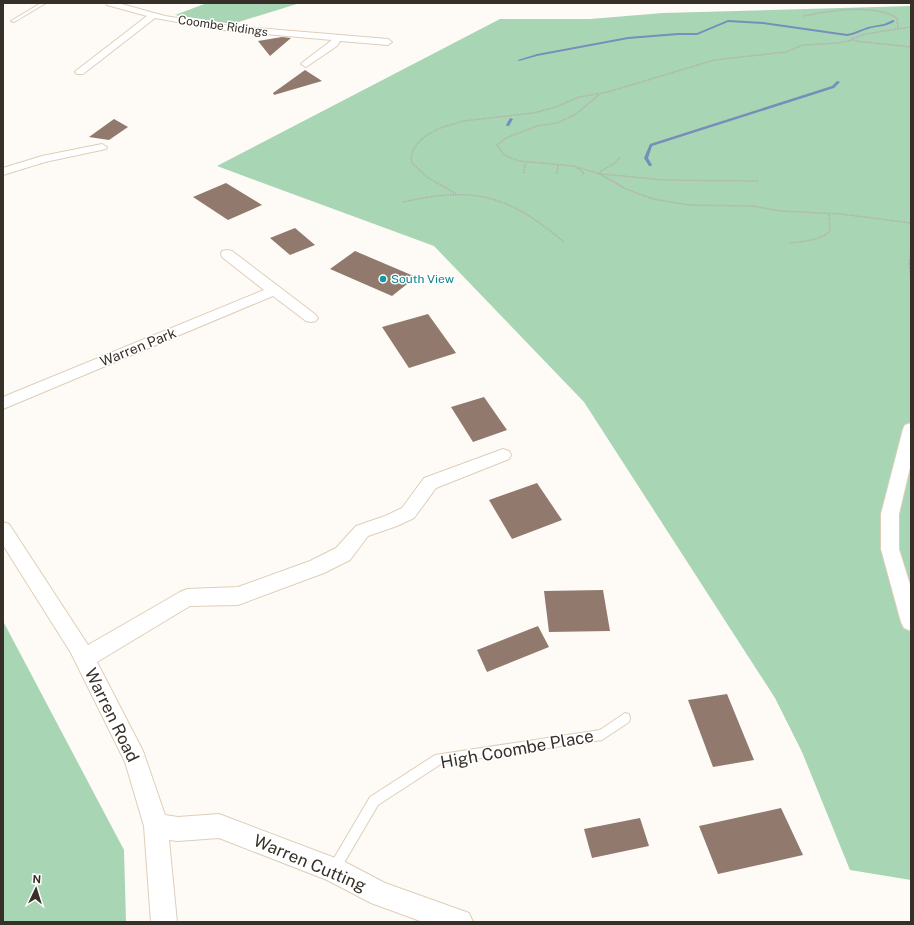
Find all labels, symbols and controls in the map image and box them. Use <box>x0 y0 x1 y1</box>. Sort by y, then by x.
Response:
street label: Coombe Ridings <box>177 13 269 39</box>
place label: South View <box>391 272 455 286</box>
marker: South View <box>378 274 388 284</box>
street label: Warren Park <box>98 324 178 370</box>
street label: Warren Road <box>81 665 143 765</box>
street label: High Coombe Place <box>439 726 595 772</box>
street label: Warren Cutting <box>251 830 369 896</box>
north arrow <box>16 869 56 909</box>
text: N <box>32 873 41 885</box>

